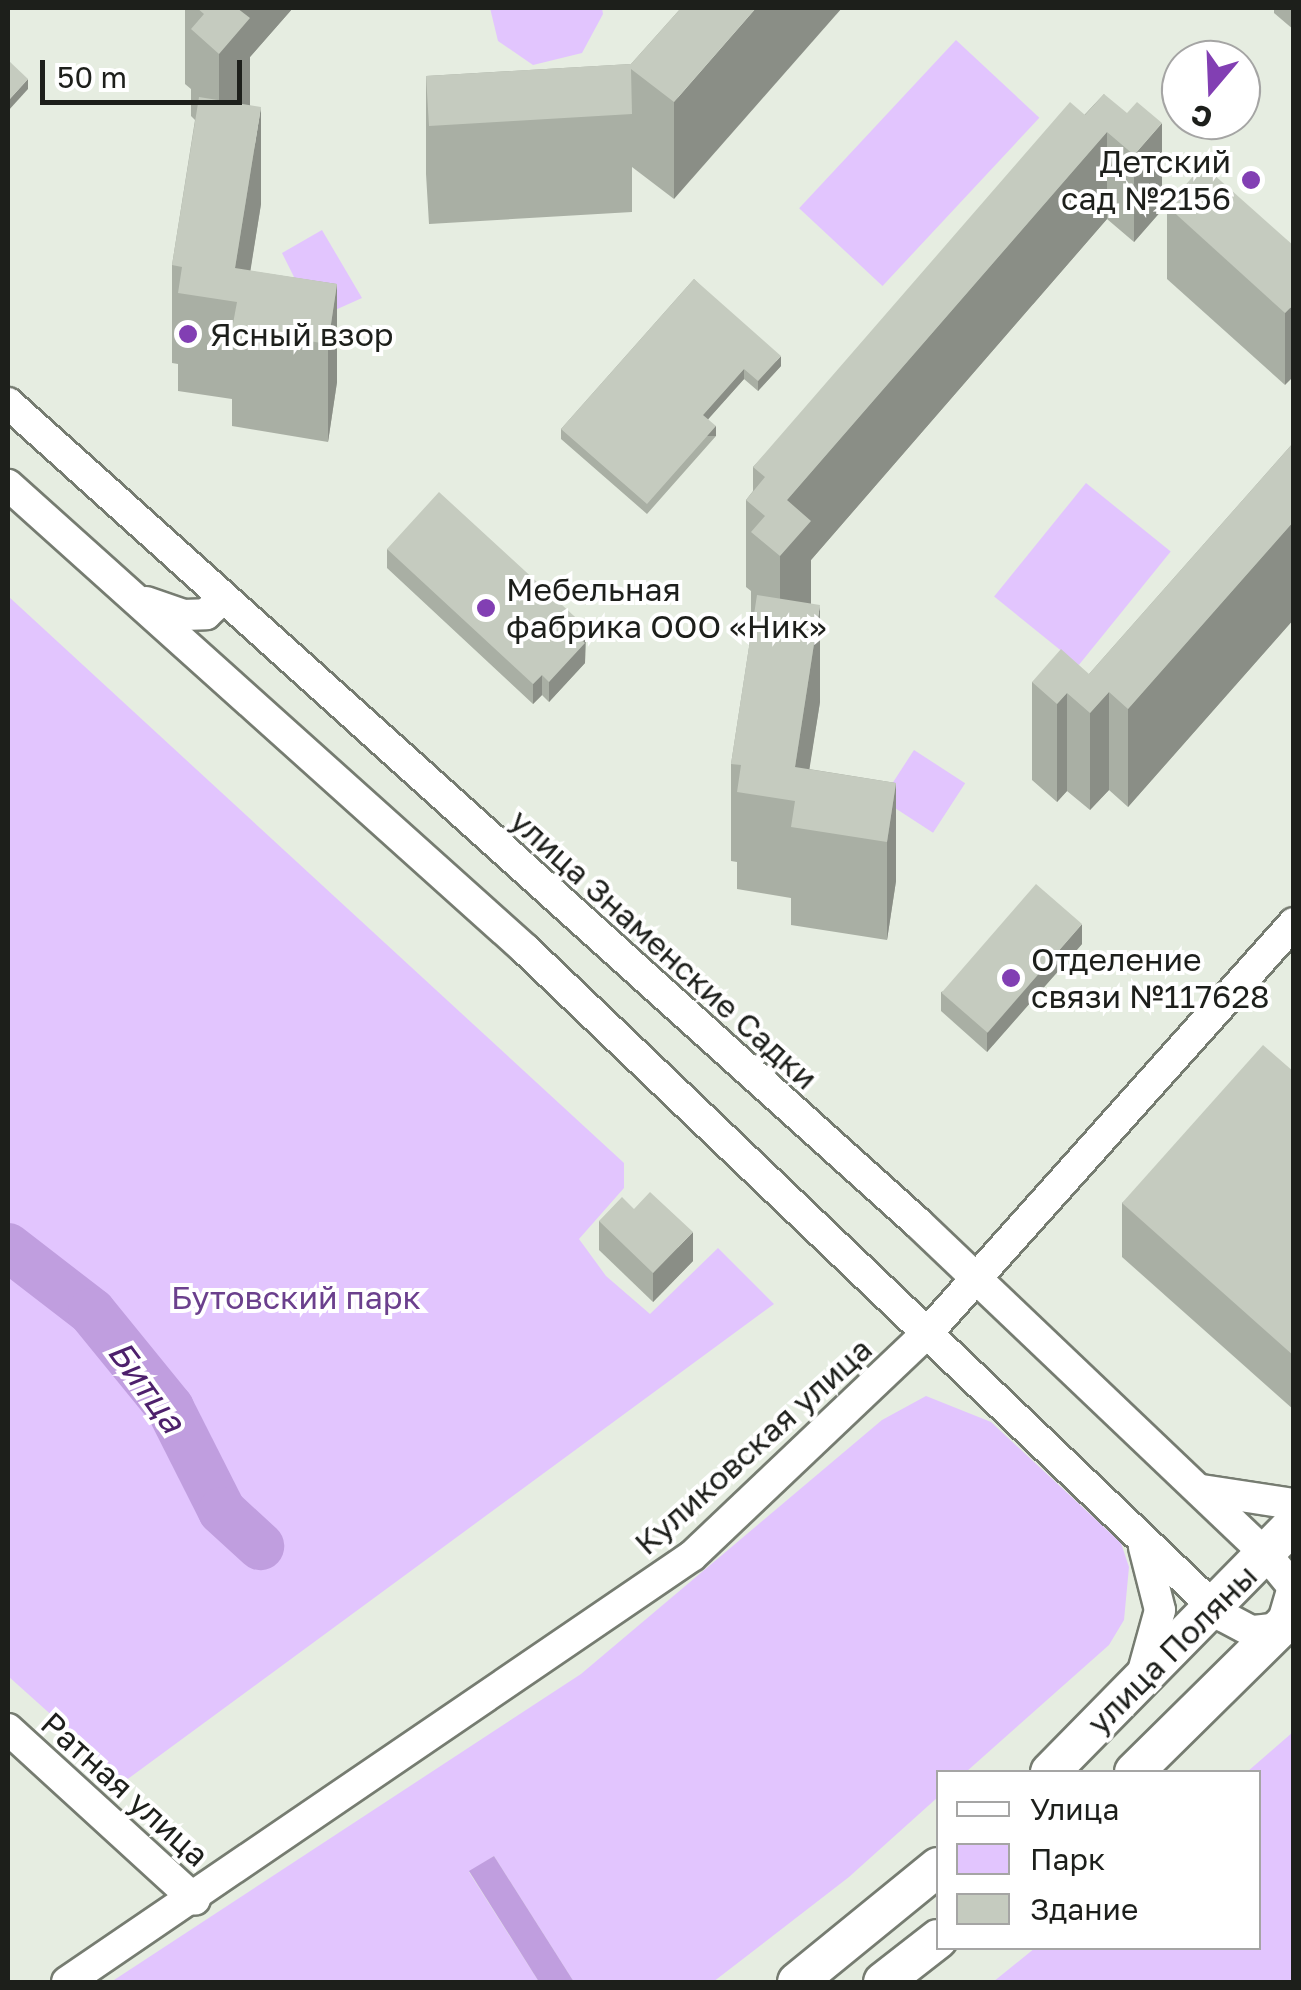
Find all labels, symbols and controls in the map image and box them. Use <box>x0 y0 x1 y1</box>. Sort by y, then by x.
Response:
scale bar <box>45 40 248 102</box>
north arrow <box>1161 40 1261 140</box>
text: 50 m <box>57 59 127 95</box>
text: С <box>1187 98 1217 136</box>
place label: Детский сад №2156 <box>1061 143 1231 218</box>
marker: Детский сад №2156 <box>1240 169 1262 191</box>
place label: Ясный взор <box>210 315 394 353</box>
marker: Ясный взор <box>175 321 201 347</box>
place label: Мебельная фабрика ООО «Ник» <box>506 571 827 646</box>
marker: Мебельная фабрика ООО «Ник» <box>475 597 497 619</box>
street label: улица Знаменские Садки <box>503 801 825 1097</box>
place label: Отделение связи №117628 <box>1031 941 1270 1016</box>
marker: Отделение связи №117628 <box>1000 967 1022 989</box>
park label: Бутовский парк <box>171 1278 421 1316</box>
street label: Куликовская улица <box>627 1330 879 1562</box>
water label: Битца <box>100 1332 194 1440</box>
street label: улица Поляны <box>1079 1556 1265 1742</box>
street label: Ратная улица <box>33 1704 217 1874</box>
legend <box>936 1770 1261 1950</box>
text: Улица <box>1030 1791 1119 1827</box>
text: Парк <box>1030 1841 1105 1877</box>
text: Здание <box>1030 1891 1138 1927</box>

